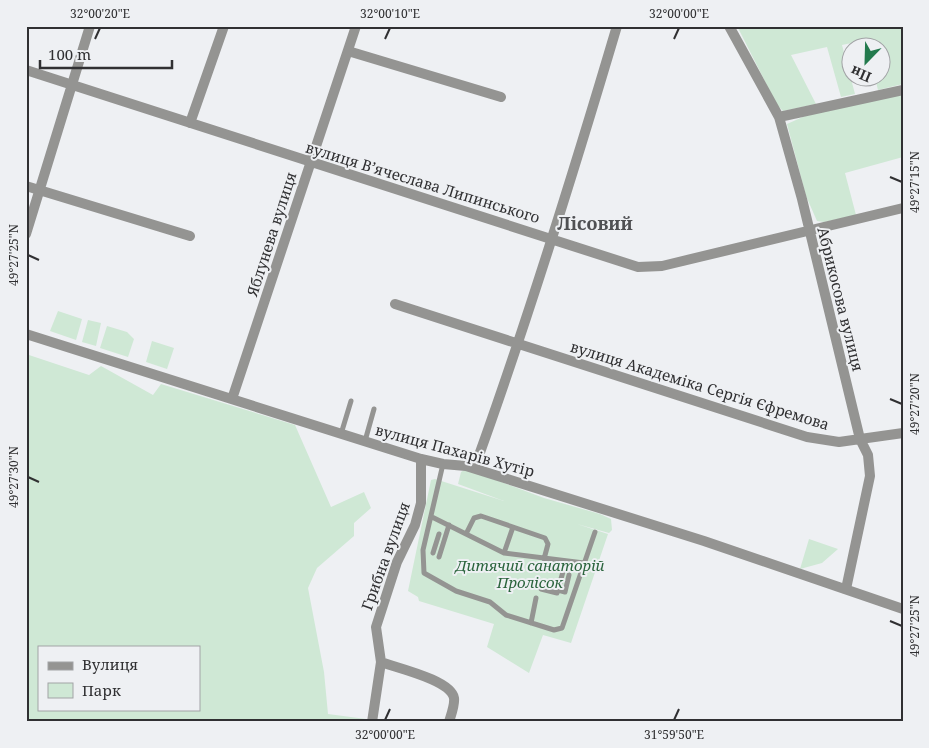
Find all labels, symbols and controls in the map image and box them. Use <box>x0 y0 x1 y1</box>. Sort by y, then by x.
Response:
text: 32°00'20"E <box>70 5 130 22</box>
text: 32°00'10"E <box>360 5 420 22</box>
text: 32°00'00"E <box>649 5 709 22</box>
scale bar <box>40 38 172 70</box>
north arrow <box>842 38 892 88</box>
text: 100 m <box>48 44 91 64</box>
text: Пн <box>847 61 874 87</box>
street label: вулиця Вʼячеслава Липинського <box>303 137 543 227</box>
text: 49°27'15"N <box>906 151 923 213</box>
street label: Яблунева вулиця <box>241 169 301 300</box>
district label: Лісовий <box>557 211 633 235</box>
text: 49°27'25"N <box>5 224 22 286</box>
street label: Абрикосова вулиця <box>813 225 869 373</box>
street label: вулиця Академіка Сергія Єфремова <box>568 336 832 434</box>
text: 49°27'20"N <box>906 373 923 435</box>
street label: вулиця Пахарів Хутір <box>373 419 537 481</box>
text: 49°27'30"N <box>5 446 22 508</box>
street label: Грибна вулиця <box>356 499 414 613</box>
park label: Дитячий санаторій Пролісок <box>454 555 605 592</box>
text: 49°27'25"N <box>906 595 923 657</box>
legend <box>38 646 200 710</box>
text: Вулиця <box>82 654 138 674</box>
text: Парк <box>82 680 121 700</box>
text: 32°00'00"E <box>355 726 415 743</box>
text: 31°59'50"E <box>644 726 704 743</box>

